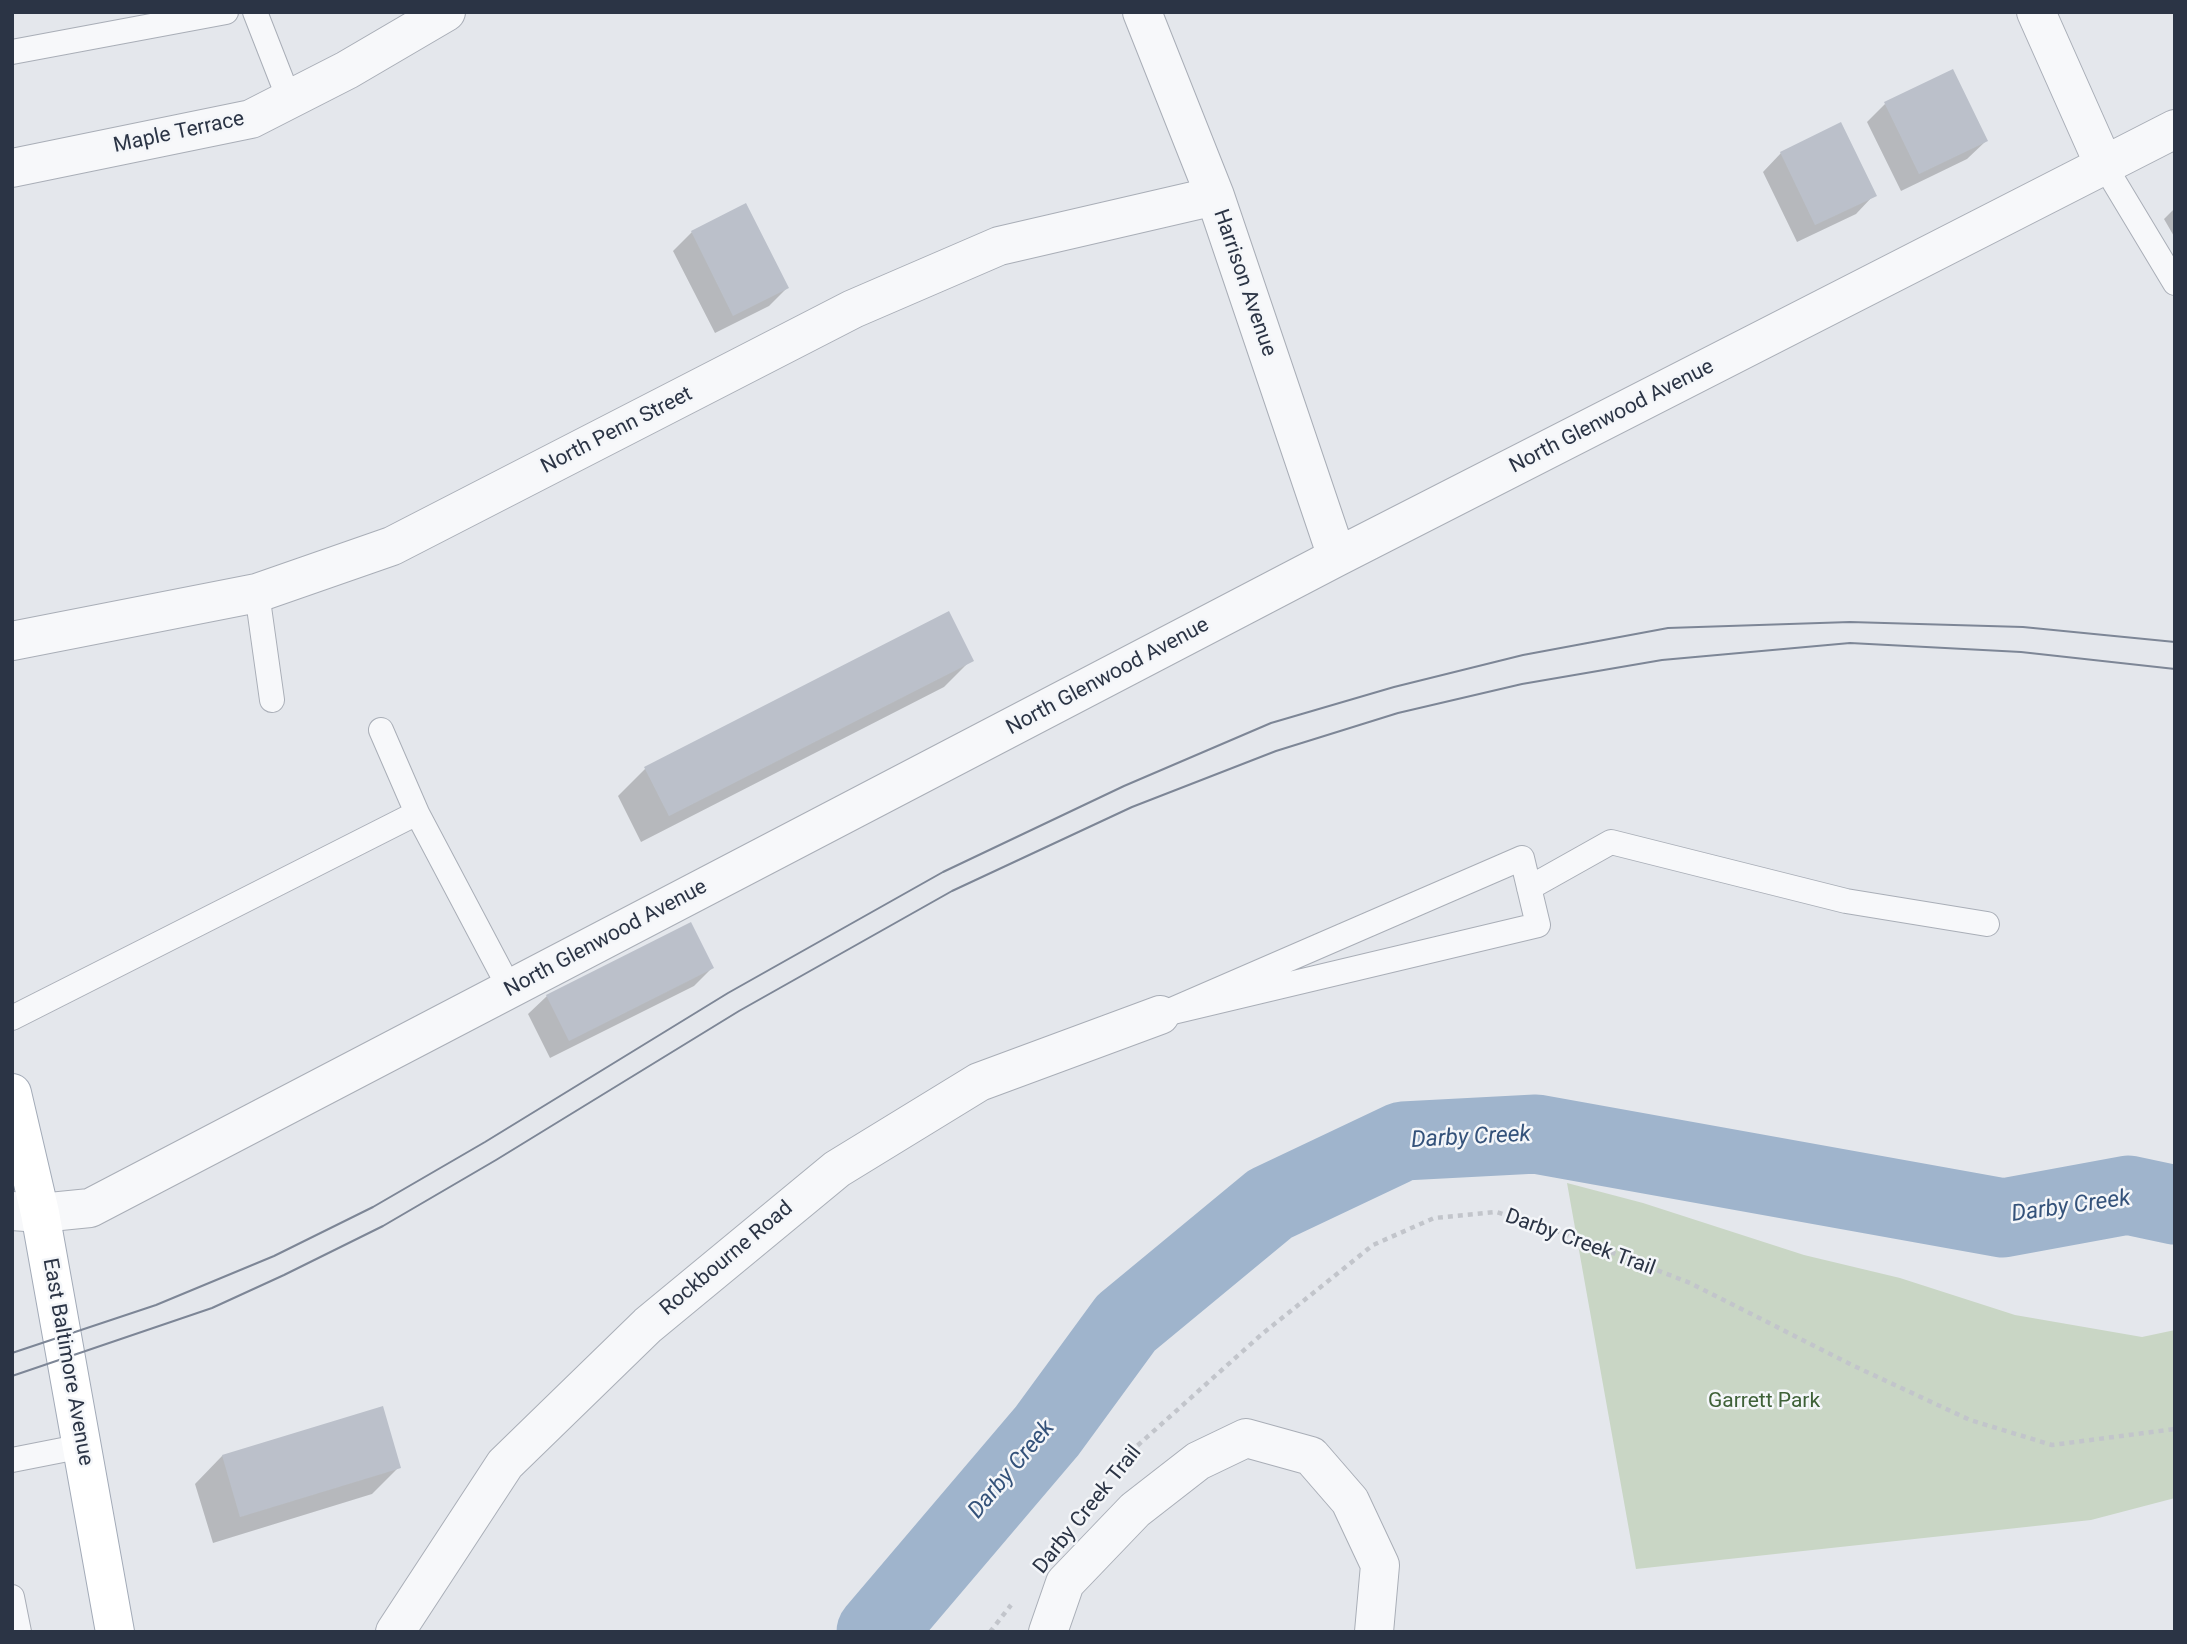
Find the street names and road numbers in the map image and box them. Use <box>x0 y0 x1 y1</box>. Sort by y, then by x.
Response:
street label: Maple Terrace <box>111 107 247 159</box>
street label: Harrison Avenue <box>1207 206 1281 360</box>
street label: North Glenwood Avenue <box>1506 355 1718 479</box>
street label: North Penn Street <box>537 382 697 480</box>
street label: North Glenwood Avenue <box>1002 613 1214 741</box>
street label: North Glenwood Avenue <box>500 875 712 1003</box>
street label: Rockbourne Road <box>656 1196 798 1322</box>
street label: Darby Creek Trail <box>1501 1204 1659 1282</box>
street label: East Baltimore Avenue <box>36 1256 98 1468</box>
street label: Darby Creek Trail <box>1029 1441 1147 1579</box>

